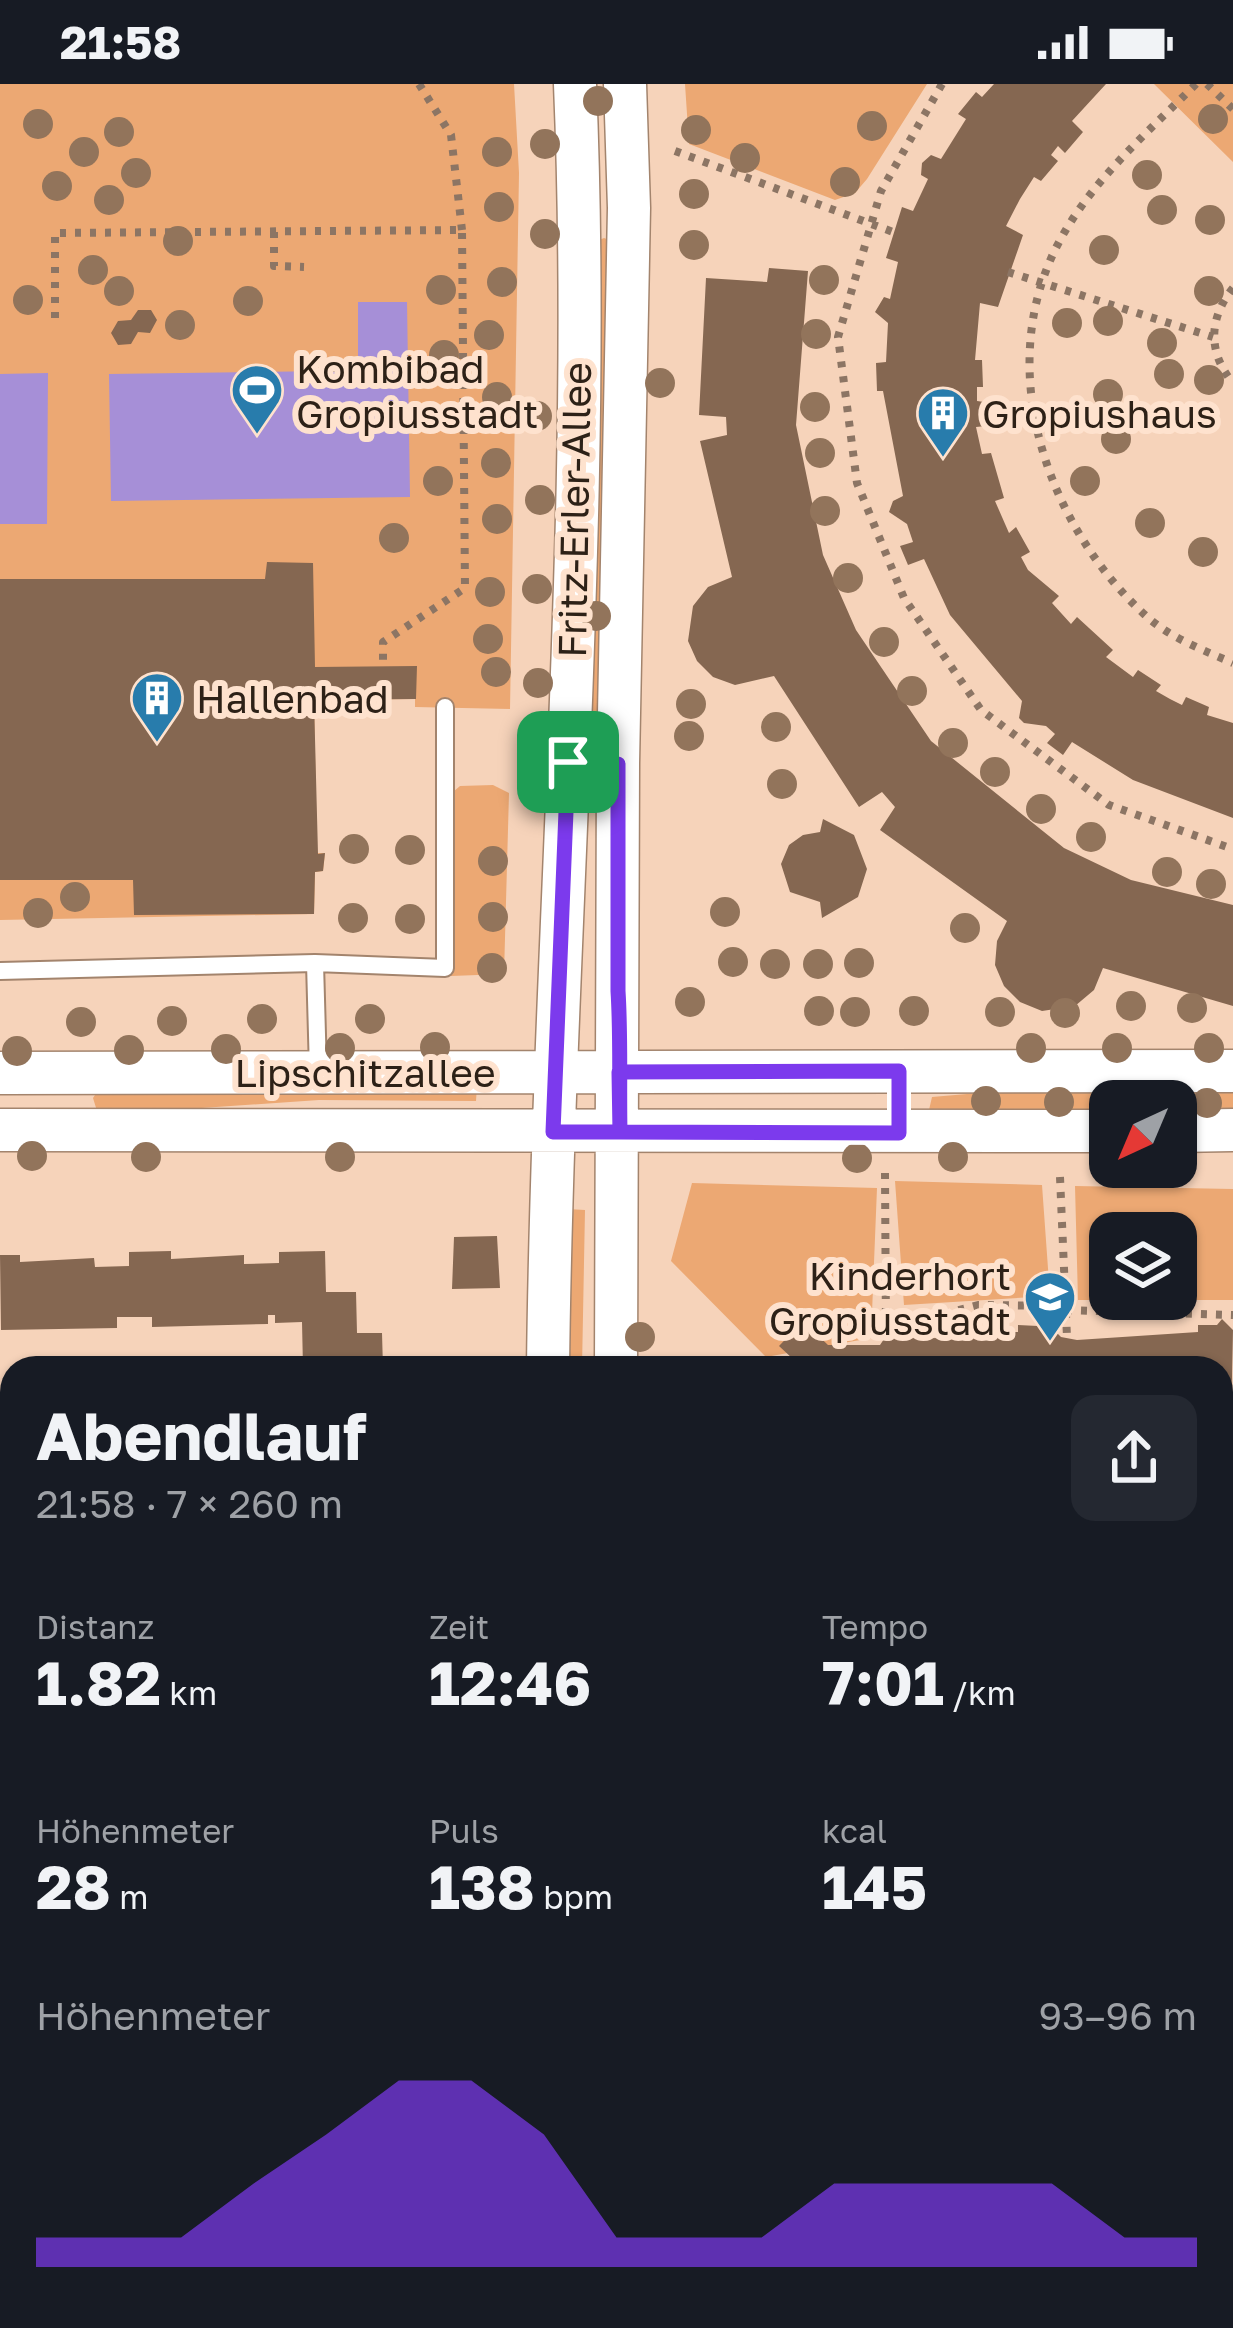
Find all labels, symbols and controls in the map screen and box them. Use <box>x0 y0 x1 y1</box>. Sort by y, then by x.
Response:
text: 21:58 <box>60 15 181 69</box>
place label: Kombibad Gropiusstadt <box>296 345 538 437</box>
sports icon: Kombibad Gropiusstadt <box>229 362 285 436</box>
street label: Fritz-Erler-Allee <box>548 362 600 658</box>
building icon: Gropiushaus <box>915 385 971 459</box>
place label: Gropiushaus <box>982 390 1217 437</box>
building icon: Hallenbad <box>129 670 185 744</box>
place label: Hallenbad <box>196 675 389 722</box>
pin <box>517 711 619 813</box>
icon: arrive <box>535 729 601 795</box>
street label: Lipschitzallee <box>234 1049 496 1096</box>
north arrow <box>1089 1080 1197 1188</box>
map controls <box>1089 1080 1197 1320</box>
button: layers <box>1089 1212 1197 1320</box>
place label: Kinderhort Gropiusstadt <box>769 1252 1011 1344</box>
school or university icon: Kinderhort Gropiusstadt <box>1022 1269 1078 1343</box>
text: Abendlauf <box>36 1395 367 1475</box>
button: share <box>1071 1395 1197 1521</box>
text: 21:58 · 7 × 260 m <box>36 1480 343 1527</box>
text: Distanz <box>36 1607 154 1646</box>
text: Zeit <box>429 1607 489 1646</box>
text: Tempo <box>822 1607 928 1646</box>
text: 1.82 <box>36 1646 161 1718</box>
text: 12:46 <box>429 1646 591 1718</box>
text: 7:01 <box>822 1646 944 1718</box>
text: km <box>161 1673 217 1712</box>
text: /km <box>944 1673 1016 1712</box>
text: Höhenmeter <box>36 1811 234 1850</box>
text: Puls <box>429 1811 499 1850</box>
text: kcal <box>822 1811 887 1850</box>
text: 28 <box>36 1850 111 1922</box>
text: 138 <box>429 1850 535 1922</box>
text: 145 <box>822 1850 927 1922</box>
text: m <box>111 1877 148 1916</box>
text: bpm <box>535 1877 613 1916</box>
text: Höhenmeter <box>36 1992 270 2039</box>
text: 93–96 m <box>1038 1992 1197 2039</box>

